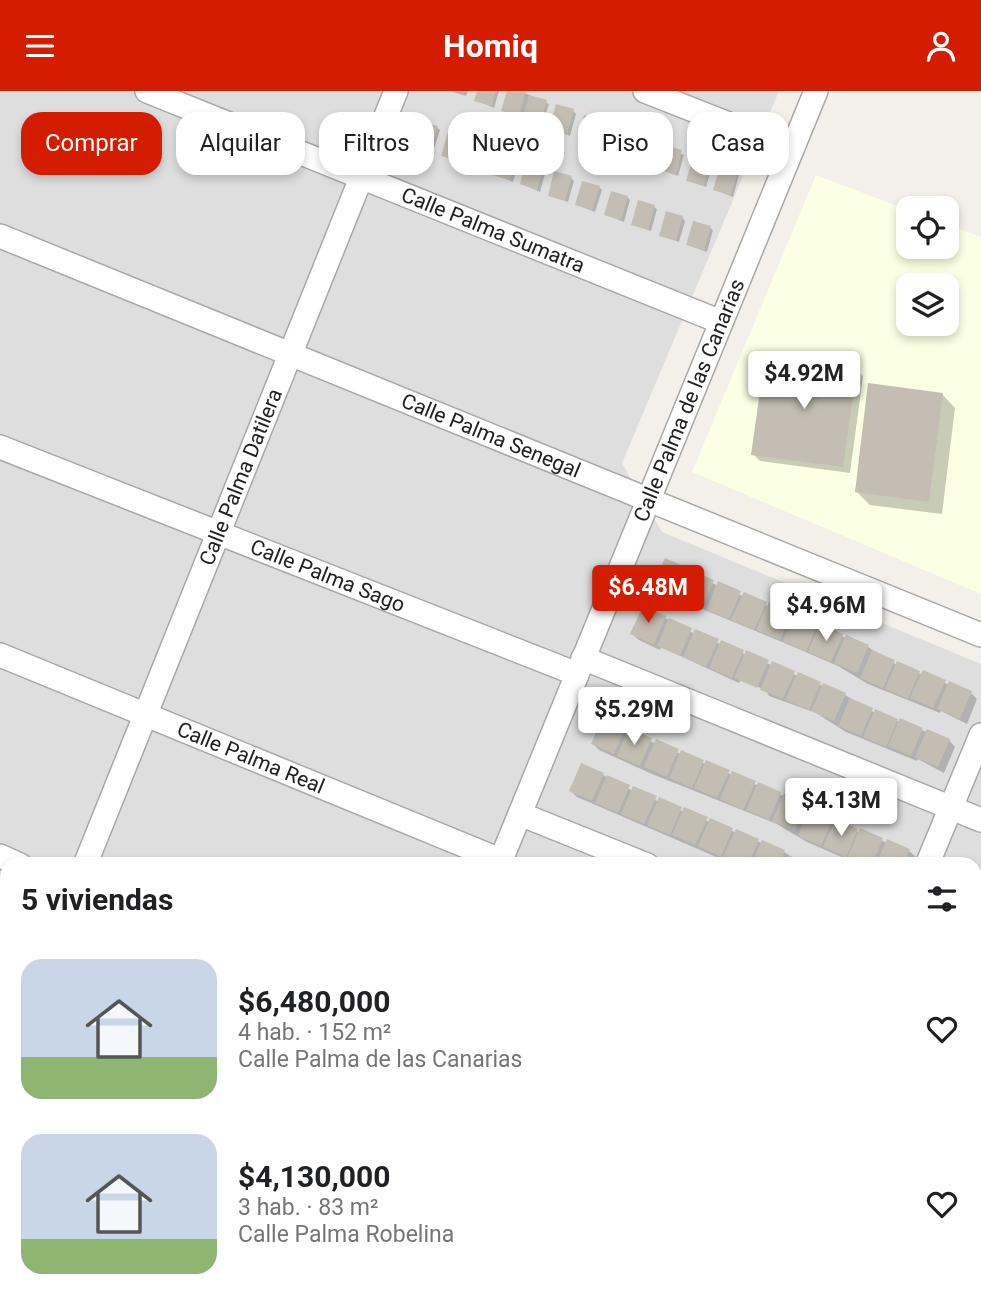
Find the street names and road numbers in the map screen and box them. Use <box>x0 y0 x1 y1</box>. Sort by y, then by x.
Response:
street label: Calle Palma Sumatra <box>398 183 588 278</box>
street label: Calle Palma de las Canarias <box>629 276 750 525</box>
street label: Calle Palma Datilera <box>195 385 287 569</box>
street label: Calle Palma Senegal <box>398 389 584 483</box>
street label: Calle Palma Sago <box>247 535 408 617</box>
street label: Calle Palma Real <box>174 717 328 799</box>

